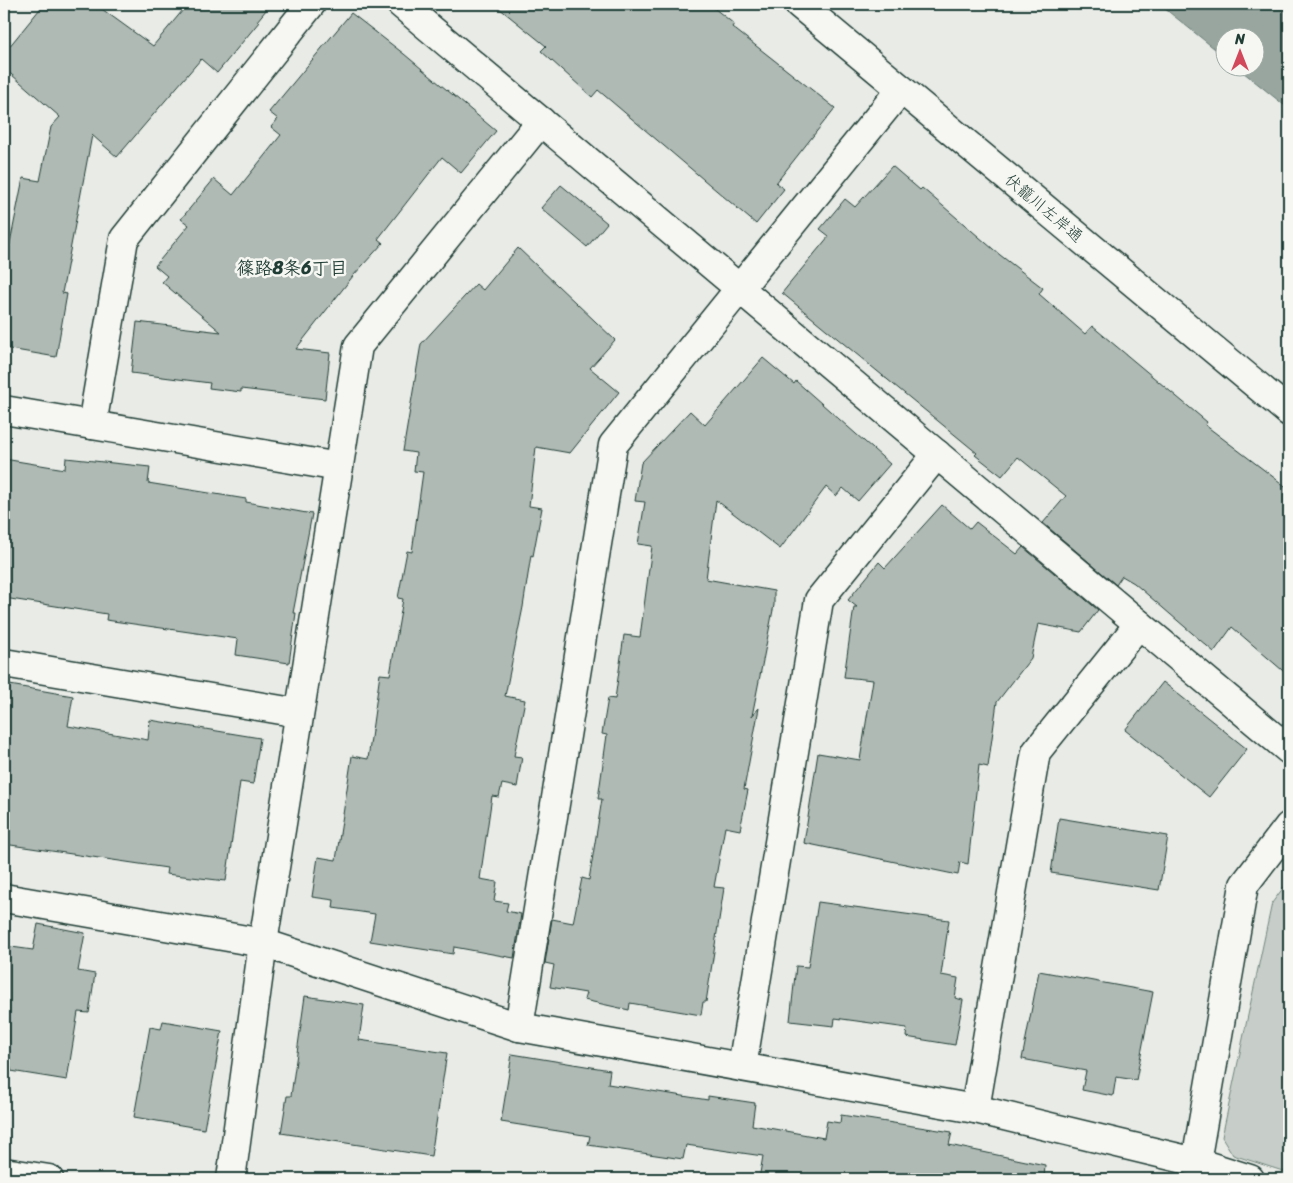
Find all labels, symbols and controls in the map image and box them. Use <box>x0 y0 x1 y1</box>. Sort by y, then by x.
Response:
text: N <box>1234 27 1245 52</box>
north arrow <box>1216 28 1266 78</box>
street label: 伏籠川左岸通 <box>998 166 1090 250</box>
district label: 篠路8条6丁目 <box>236 252 348 284</box>

